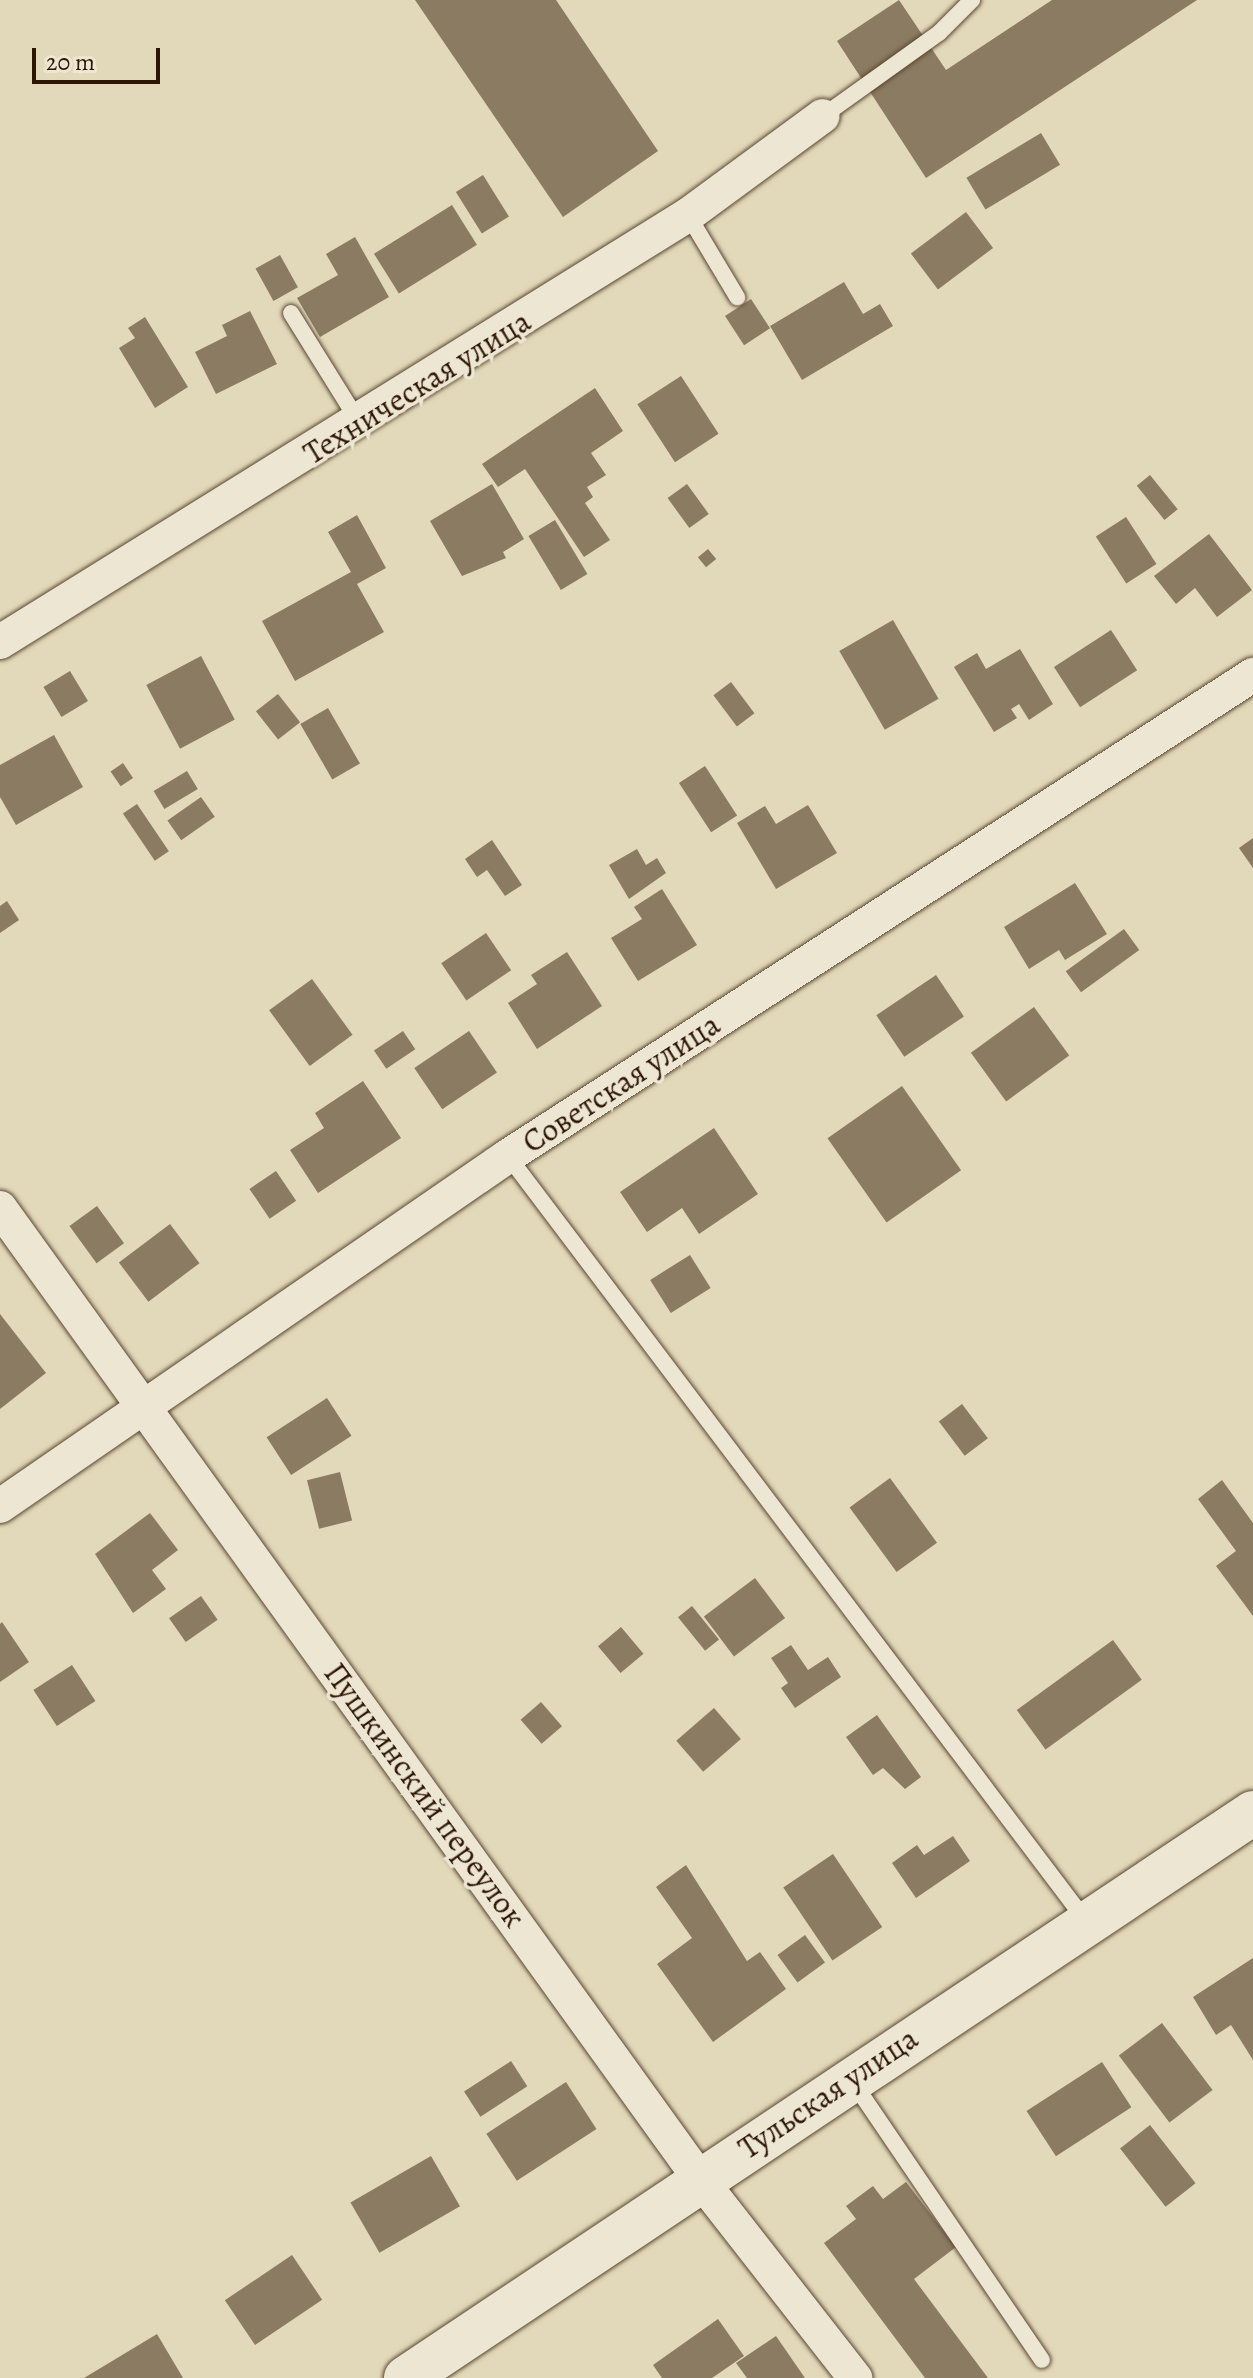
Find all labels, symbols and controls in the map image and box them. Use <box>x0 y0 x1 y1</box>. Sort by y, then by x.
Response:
scale bar <box>36 32 164 82</box>
text: 20 m <box>46 46 95 78</box>
street label: Техническая улица <box>296 302 538 472</box>
street label: Советская улица <box>515 1005 727 1161</box>
street label: Пушкинский переулок <box>316 1655 534 1935</box>
street label: Тульская улица <box>731 2019 925 2167</box>

